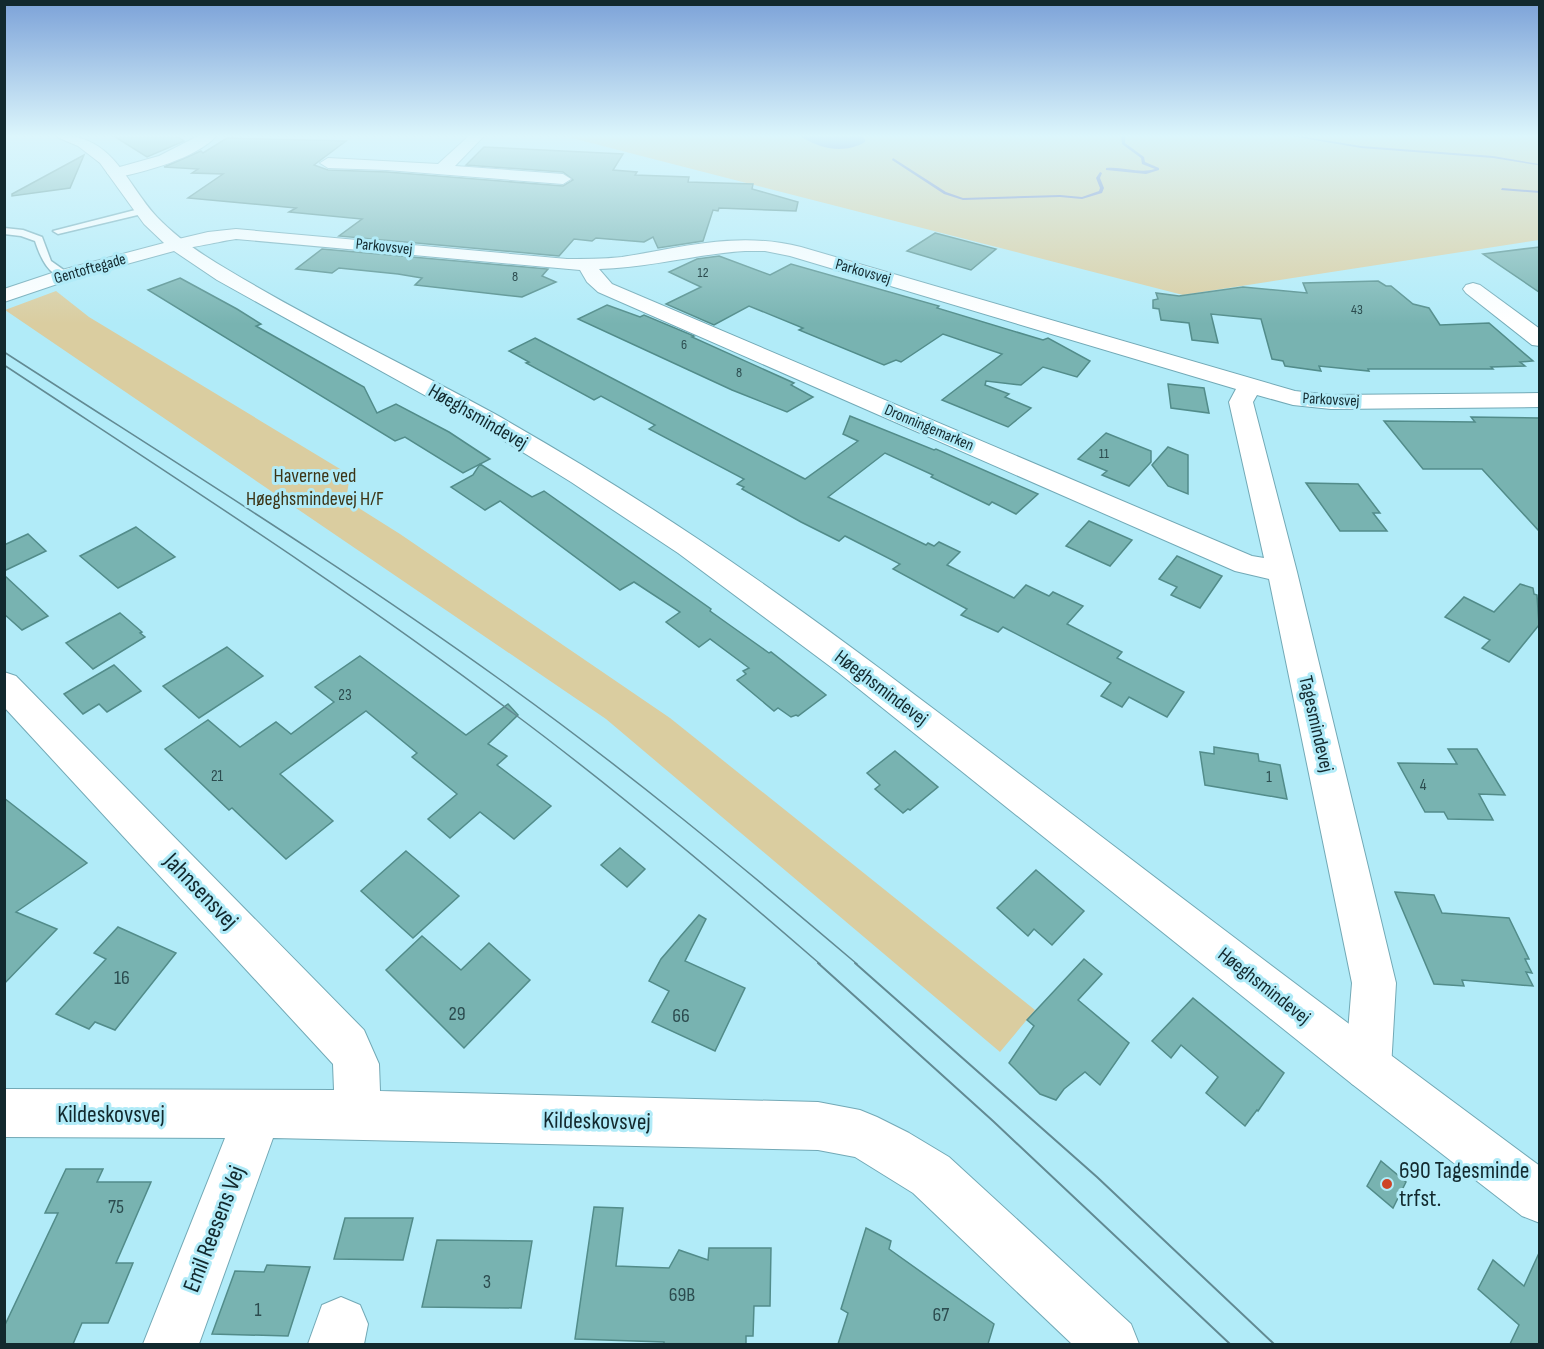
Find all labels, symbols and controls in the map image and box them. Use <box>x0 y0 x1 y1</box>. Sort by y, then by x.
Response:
street label: Parkovsvej <box>355 235 413 259</box>
street label: Gentoftegade <box>52 250 128 288</box>
street label: Parkovsvej <box>833 255 893 289</box>
house number: 12 <box>698 264 709 281</box>
house number: 8 <box>512 268 518 285</box>
house number: 43 <box>1351 301 1363 318</box>
house number: 6 <box>681 336 687 353</box>
house number: 8 <box>736 364 742 381</box>
street label: Høeghsmindevej <box>424 379 532 455</box>
street label: Parkovsvej <box>1302 389 1360 411</box>
street label: Dronningemarken <box>881 401 977 455</box>
house number: 11 <box>1099 445 1109 462</box>
park label: Haverne ved Høeghsmindevej H/F <box>246 464 384 511</box>
street label: Høeghsmindevej <box>830 645 932 731</box>
street label: Tagesmindevej <box>1293 673 1339 775</box>
house number: 23 <box>338 686 352 705</box>
house number: 21 <box>211 767 224 786</box>
house number: 1 <box>1266 768 1272 787</box>
house number: 4 <box>1420 776 1427 795</box>
street label: Jahnsensvej <box>157 846 244 935</box>
street label: Høeghsmindevej <box>1213 942 1315 1030</box>
house number: 16 <box>114 966 130 990</box>
house number: 29 <box>448 1002 466 1026</box>
house number: 66 <box>672 1004 690 1028</box>
street label: Kildeskovsvej <box>57 1100 165 1129</box>
street label: Kildeskovsvej <box>543 1106 651 1136</box>
place label: 690 Tagesminde trfst. <box>1399 1156 1529 1213</box>
street label: Emil Reesens Vej <box>177 1162 251 1296</box>
marker: 690 Tagesminde trfst. <box>1380 1177 1394 1191</box>
house number: 75 <box>108 1195 124 1219</box>
house number: 3 <box>483 1270 491 1294</box>
house number: 69B <box>669 1283 695 1307</box>
house number: 1 <box>255 1298 262 1322</box>
house number: 67 <box>933 1303 949 1327</box>

